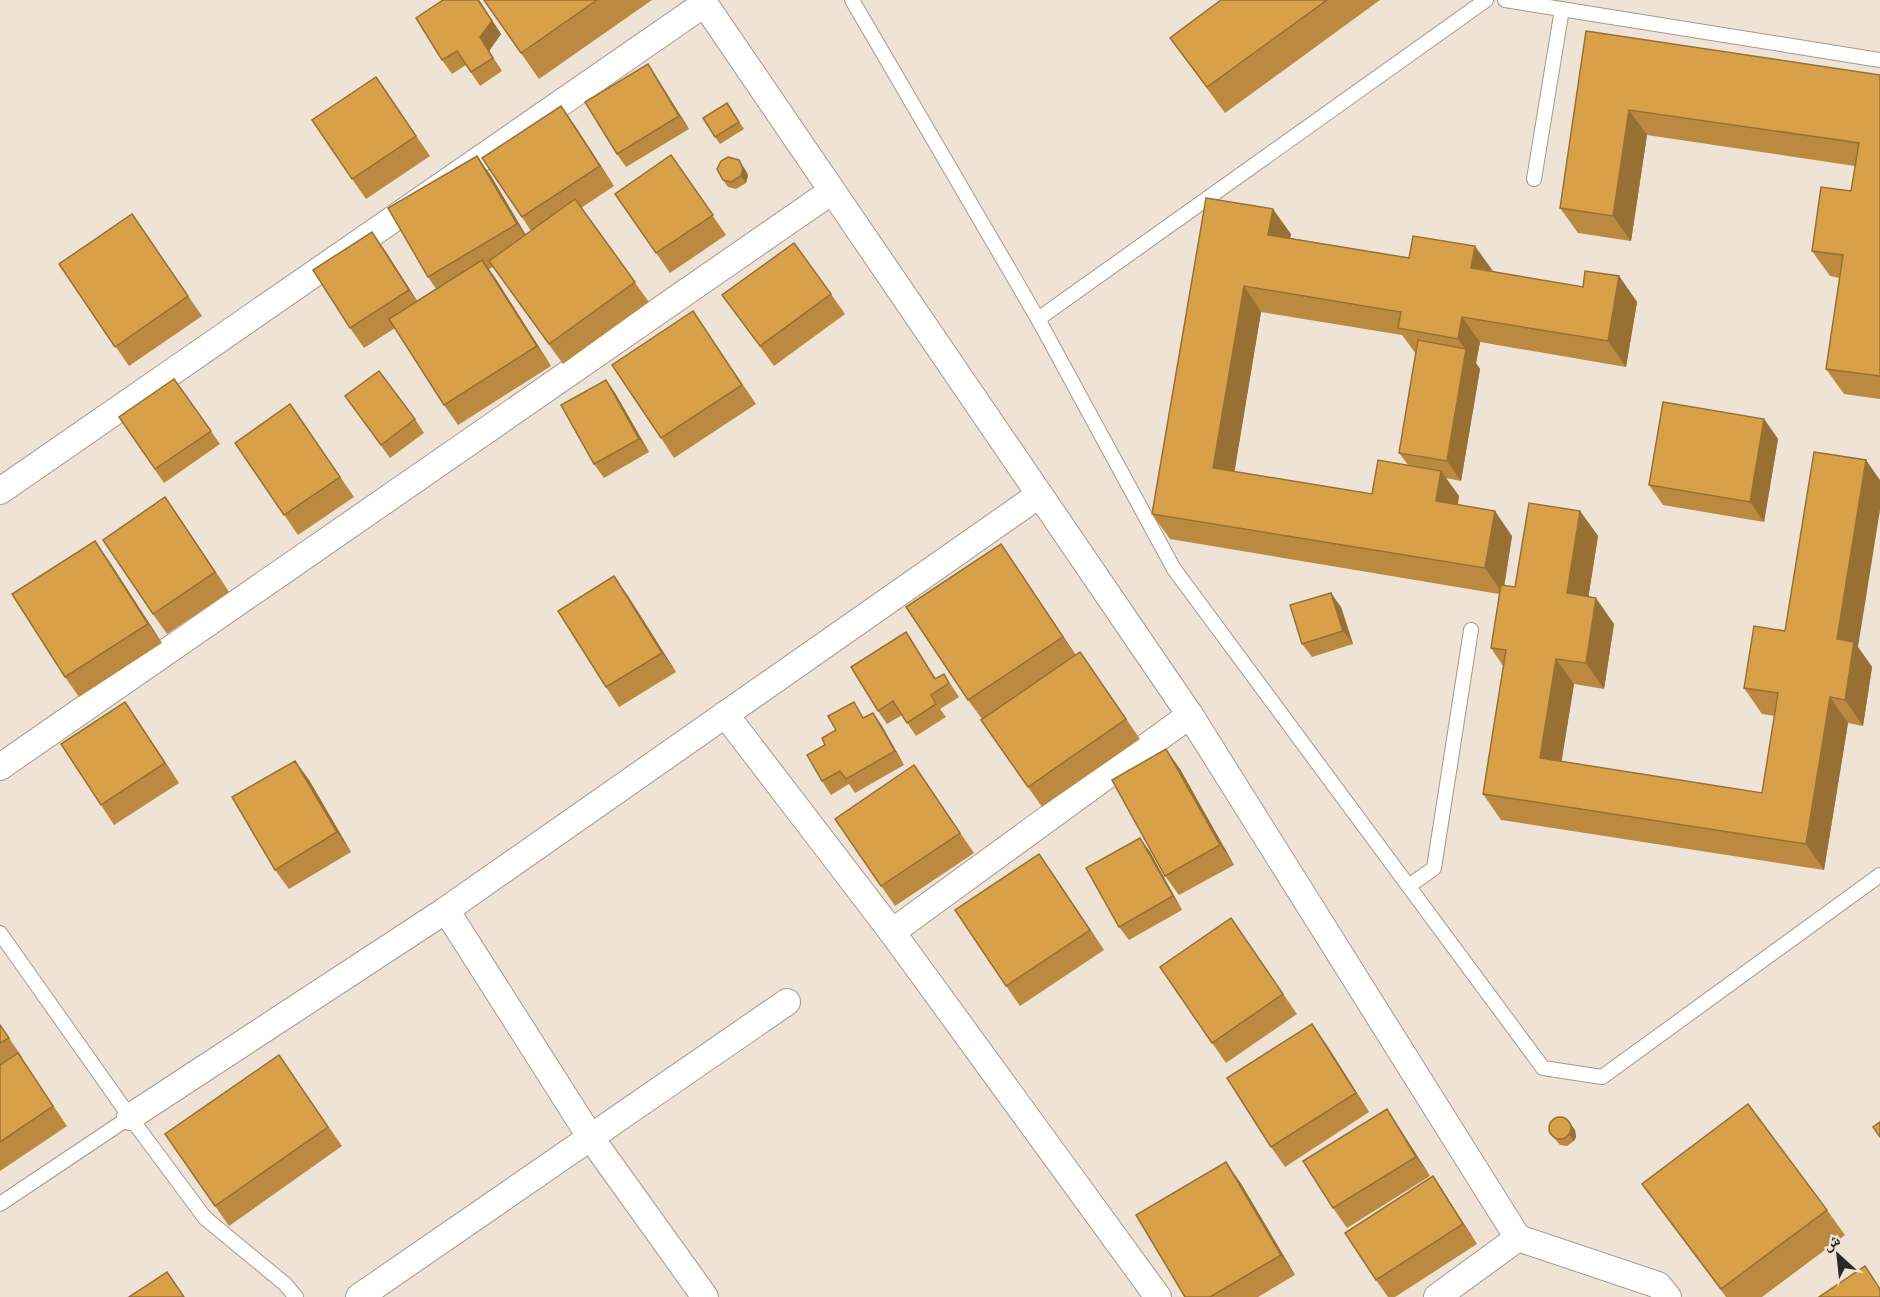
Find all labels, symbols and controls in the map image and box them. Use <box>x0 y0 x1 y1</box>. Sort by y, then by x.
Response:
north arrow <box>1808 1225 1868 1285</box>
text: ش <box>1820 1230 1843 1254</box>

